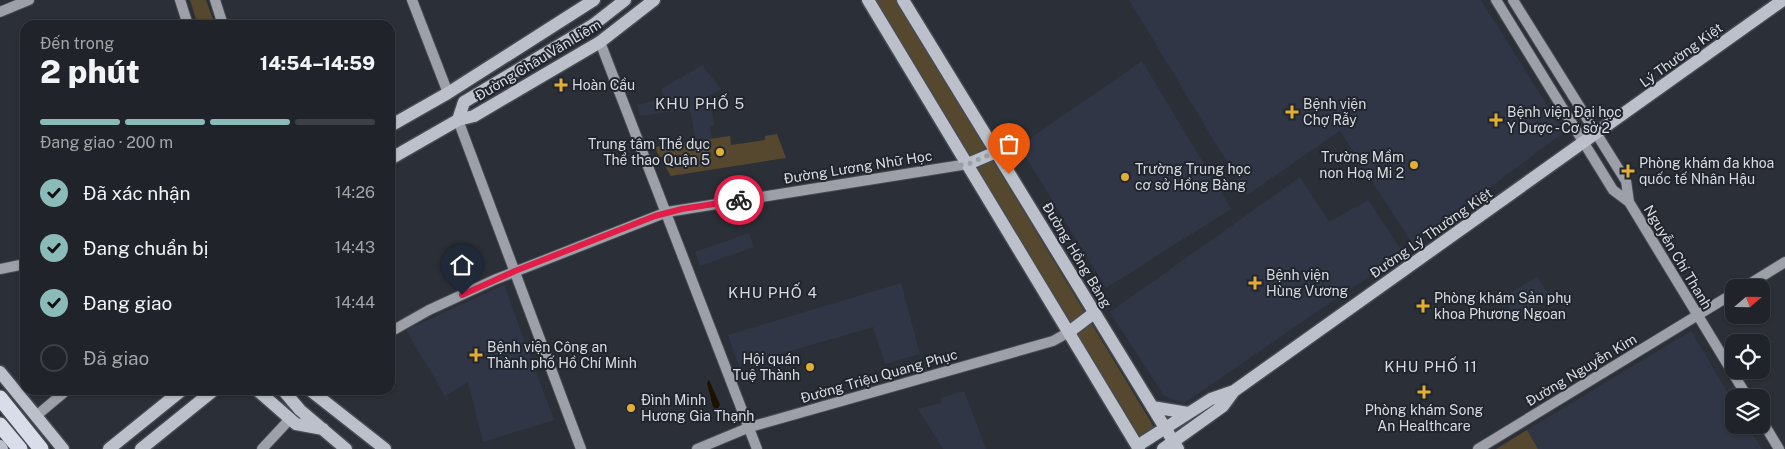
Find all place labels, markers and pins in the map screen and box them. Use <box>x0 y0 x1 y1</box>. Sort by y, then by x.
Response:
place label: Hoàn Cầu <box>572 77 635 93</box>
marker: Hoàn Cầu <box>554 78 568 92</box>
place label: Bệnh viện Chợ Rẫy <box>1303 96 1366 128</box>
place label: Bệnh viện Đại học Y Dược - Cơ sở 2 <box>1507 104 1622 136</box>
marker: Bệnh viện Chợ Rẫy <box>1285 105 1299 119</box>
marker: Bệnh viện Đại học Y Dược - Cơ sở 2 <box>1489 113 1503 127</box>
pin <box>988 123 1030 174</box>
place label: Trung tâm Thể dục Thể thao Quận 5 <box>588 136 710 168</box>
marker: Trung tâm Thể dục Thể thao Quận 5 <box>714 146 726 158</box>
place label: Trường Mầm non Hoạ Mi 2 <box>1319 149 1404 181</box>
place label: Phòng khám đa khoa quốc tế Nhân Hậu <box>1639 155 1774 187</box>
marker: Trường Mầm non Hoạ Mi 2 <box>1408 159 1420 171</box>
place label: Trường Trung học cơ sở Hồng Bàng <box>1135 161 1251 193</box>
marker: Phòng khám đa khoa quốc tế Nhân Hậu <box>1621 164 1635 178</box>
marker: Trường Trung học cơ sở Hồng Bàng <box>1119 171 1131 183</box>
pin <box>441 244 483 295</box>
place label: Bệnh viện Hùng Vương <box>1266 267 1349 299</box>
marker: Bệnh viện Hùng Vương <box>1248 276 1262 290</box>
place label: Phòng khám Sản phụ khoa Phương Ngoan <box>1434 290 1571 322</box>
marker: Phòng khám Sản phụ khoa Phương Ngoan <box>1416 299 1430 313</box>
place label: Bệnh viện Công an Thành phố Hồ Chí Minh <box>487 339 637 371</box>
marker: Bệnh viện Công an Thành phố Hồ Chí Minh <box>469 348 483 362</box>
place label: Hội quán Tuệ Thành <box>733 351 800 383</box>
marker: Hội quán Tuệ Thành <box>804 361 816 373</box>
marker: Phòng khám Song An Healthcare <box>1417 385 1431 399</box>
place label: Đình Minh Hương Gia Thạnh <box>641 392 754 424</box>
marker: Đình Minh Hương Gia Thạnh <box>625 402 637 414</box>
place label: Phòng khám Song An Healthcare <box>1365 402 1483 434</box>

